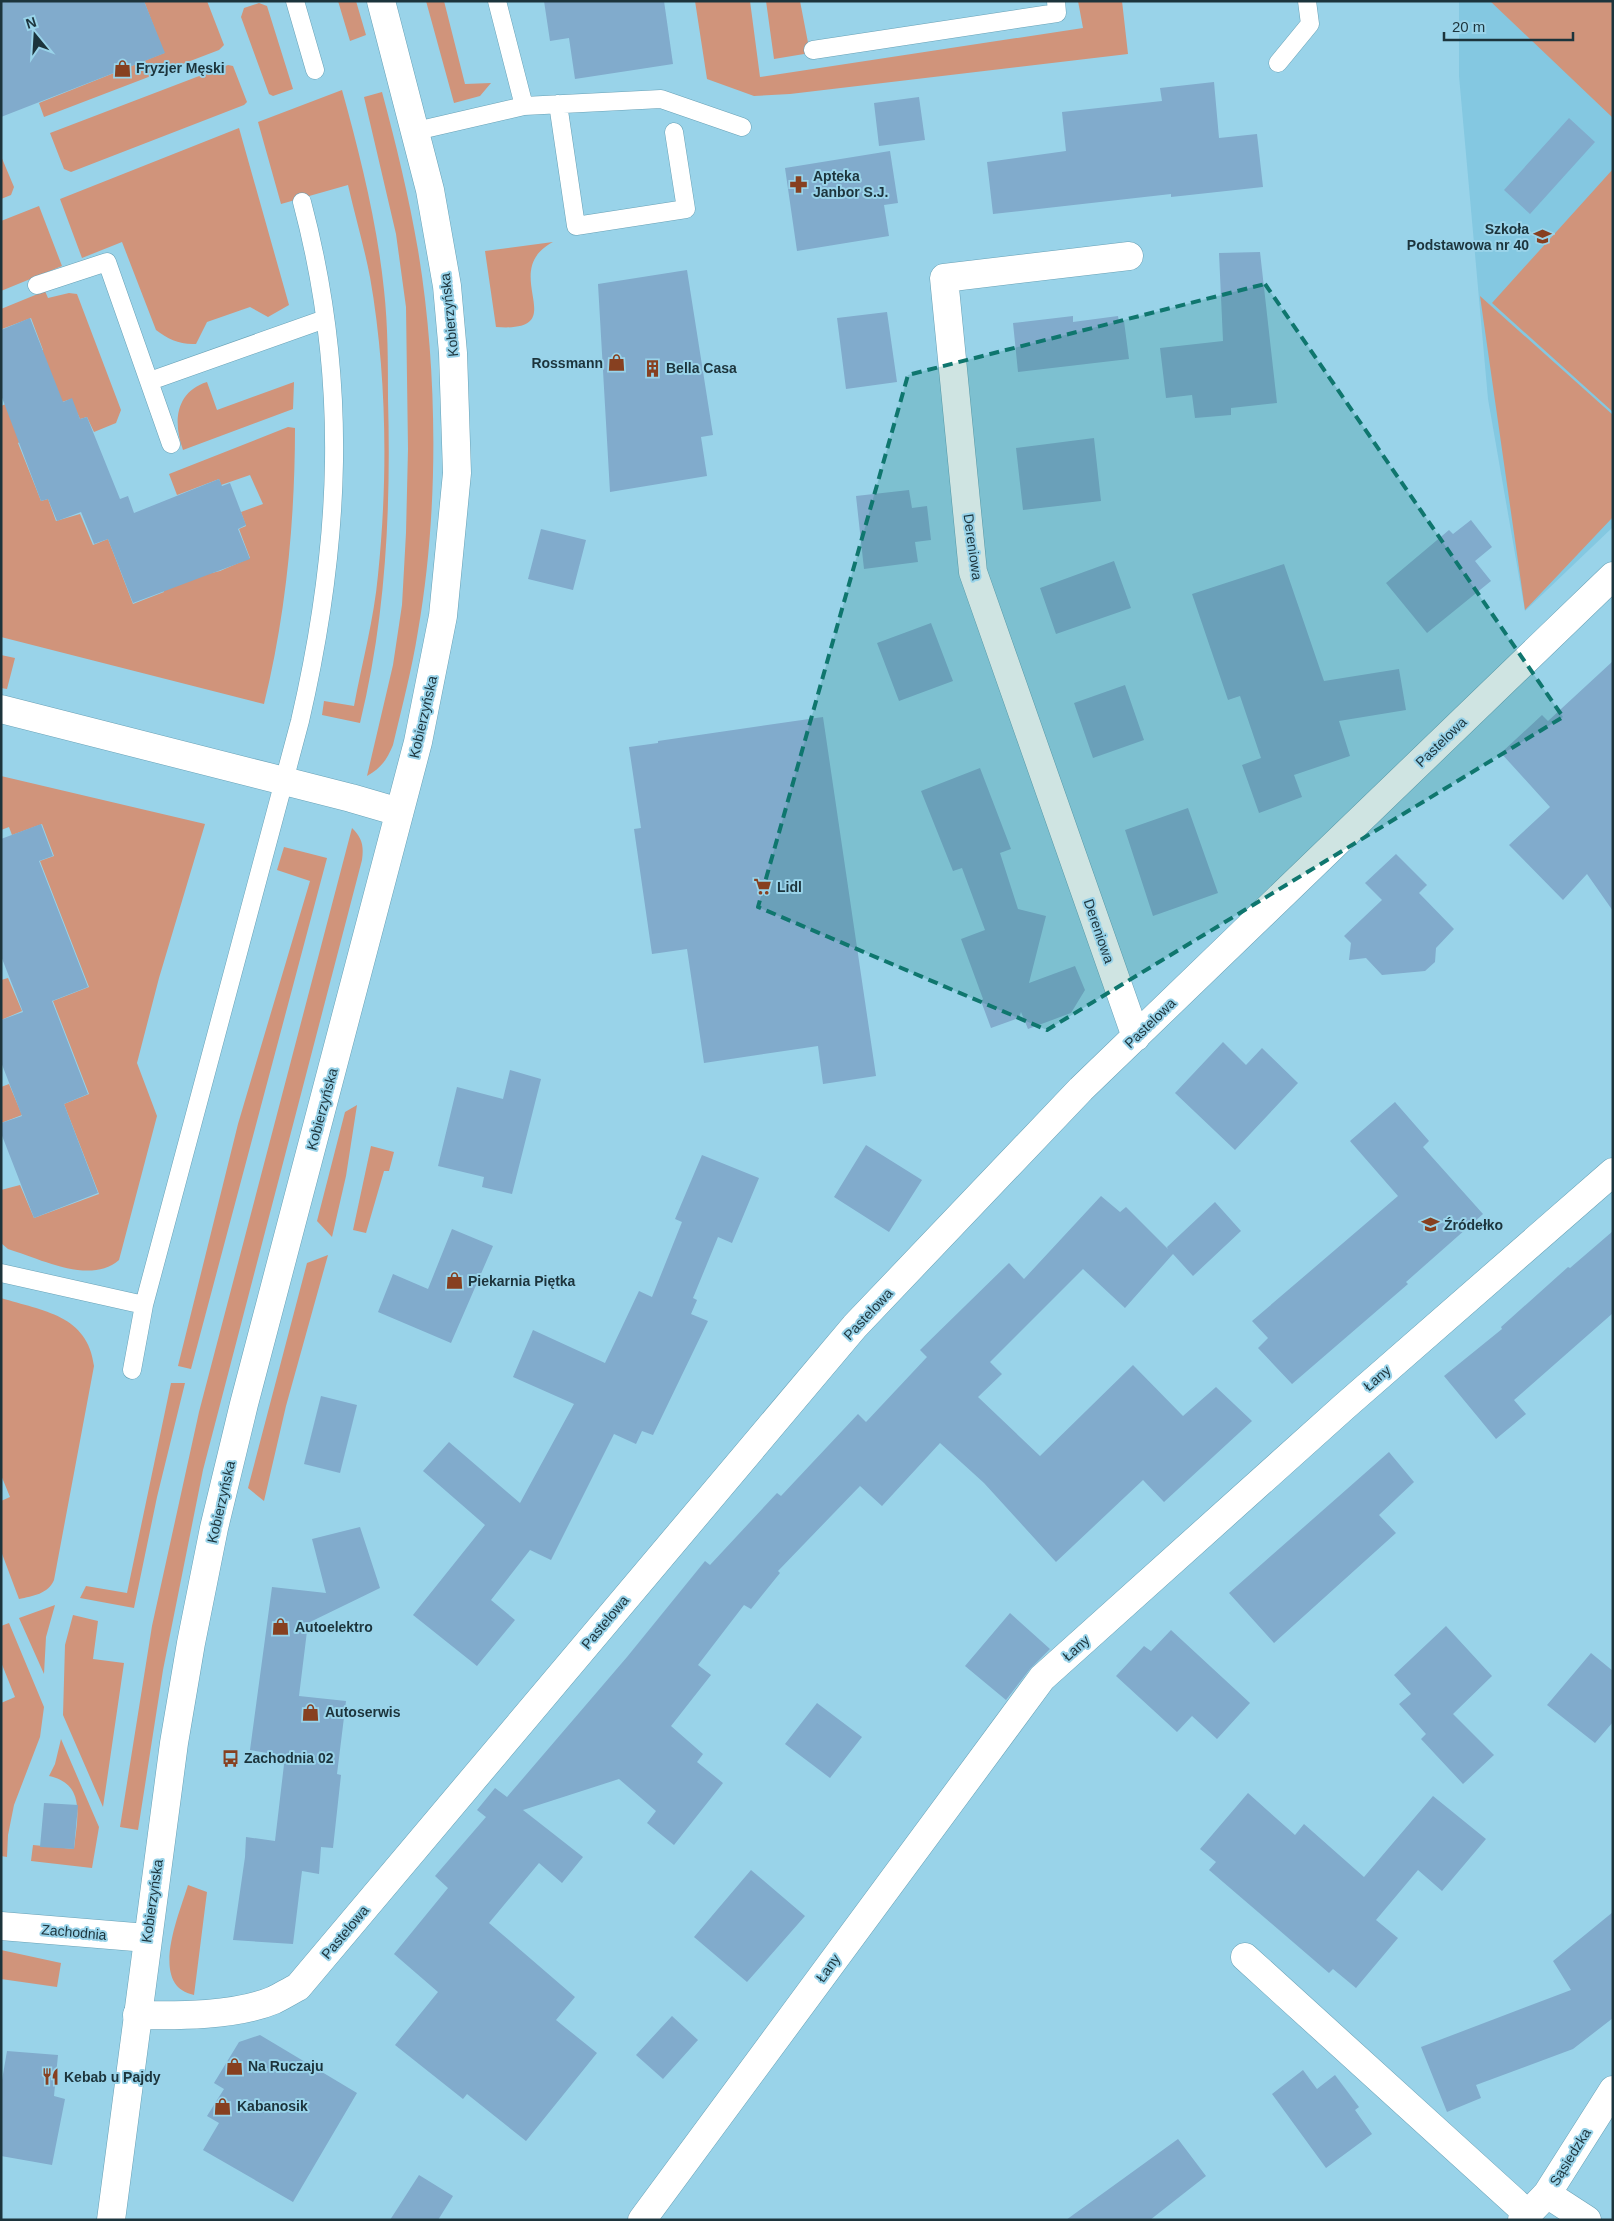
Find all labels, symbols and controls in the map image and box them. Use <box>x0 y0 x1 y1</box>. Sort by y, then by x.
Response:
north arrow <box>10 10 60 60</box>
scale bar <box>1444 10 1573 42</box>
text: N <box>24 13 38 32</box>
text: 20 m <box>1452 18 1485 35</box>
shop icon: Fryzjer Męski <box>112 58 132 78</box>
place label: Fryzjer Męski <box>136 60 225 76</box>
place label: Apteka Janbor S.J. <box>813 168 888 200</box>
pharmacy icon: Apteka Janbor S.J. <box>789 174 809 194</box>
place label: Szkoła Podstawowa nr 40 <box>1407 221 1529 253</box>
school or university icon: Szkoła Podstawowa nr 40 <box>1533 227 1553 247</box>
street label: Kobierzyńska <box>437 272 461 358</box>
shop icon: Rossmann <box>607 353 627 373</box>
place label: Rossmann <box>531 355 603 371</box>
building icon: Bella Casa <box>642 358 662 378</box>
place label: Bella Casa <box>666 360 737 376</box>
street label: Dereniowa <box>960 513 986 581</box>
street label: Kobierzyńska <box>406 674 440 760</box>
street label: Pastelowa <box>1412 714 1470 770</box>
supermarket icon: Lidl <box>753 877 773 897</box>
place label: Lidl <box>777 879 802 895</box>
street label: Dereniowa <box>1081 897 1118 965</box>
street label: Pastelowa <box>1121 995 1179 1051</box>
street label: Kobierzyńska <box>303 1066 341 1152</box>
school or university icon: Źródełko <box>1420 1215 1440 1235</box>
place label: Źródełko <box>1444 1217 1503 1233</box>
shop icon: Piekarnia Piętka <box>444 1271 464 1291</box>
place label: Piekarnia Piętka <box>468 1273 576 1289</box>
street label: Pastelowa <box>840 1285 896 1343</box>
street label: Łany <box>1360 1362 1394 1394</box>
street label: Kobierzyńska <box>204 1459 238 1545</box>
street label: Pastelowa <box>578 1592 632 1652</box>
shop icon: Autoelektro <box>271 1617 291 1637</box>
place label: Autoelektro <box>295 1619 373 1635</box>
street label: Łany <box>1059 1632 1093 1664</box>
shop icon: Autoserwis <box>301 1702 321 1722</box>
place label: Autoserwis <box>325 1704 401 1720</box>
bus stop icon: Zachodnia 02 <box>220 1748 240 1768</box>
place label: Zachodnia 02 <box>244 1750 334 1766</box>
street label: Kobierzyńska <box>138 1858 166 1944</box>
street label: Pastelowa <box>318 1902 372 1962</box>
street label: Zachodnia <box>41 1921 107 1943</box>
street label: Łany <box>813 1951 843 1985</box>
shop icon: Na Ruczaju <box>224 2056 244 2076</box>
place label: Na Ruczaju <box>248 2058 323 2074</box>
restaurant icon: Kebab u Pajdy <box>40 2067 60 2087</box>
place label: Kebab u Pajdy <box>64 2069 161 2085</box>
shop icon: Kabanosik <box>213 2096 233 2116</box>
place label: Kabanosik <box>237 2098 308 2114</box>
street label: Sąsiedzka <box>1546 2125 1594 2189</box>

